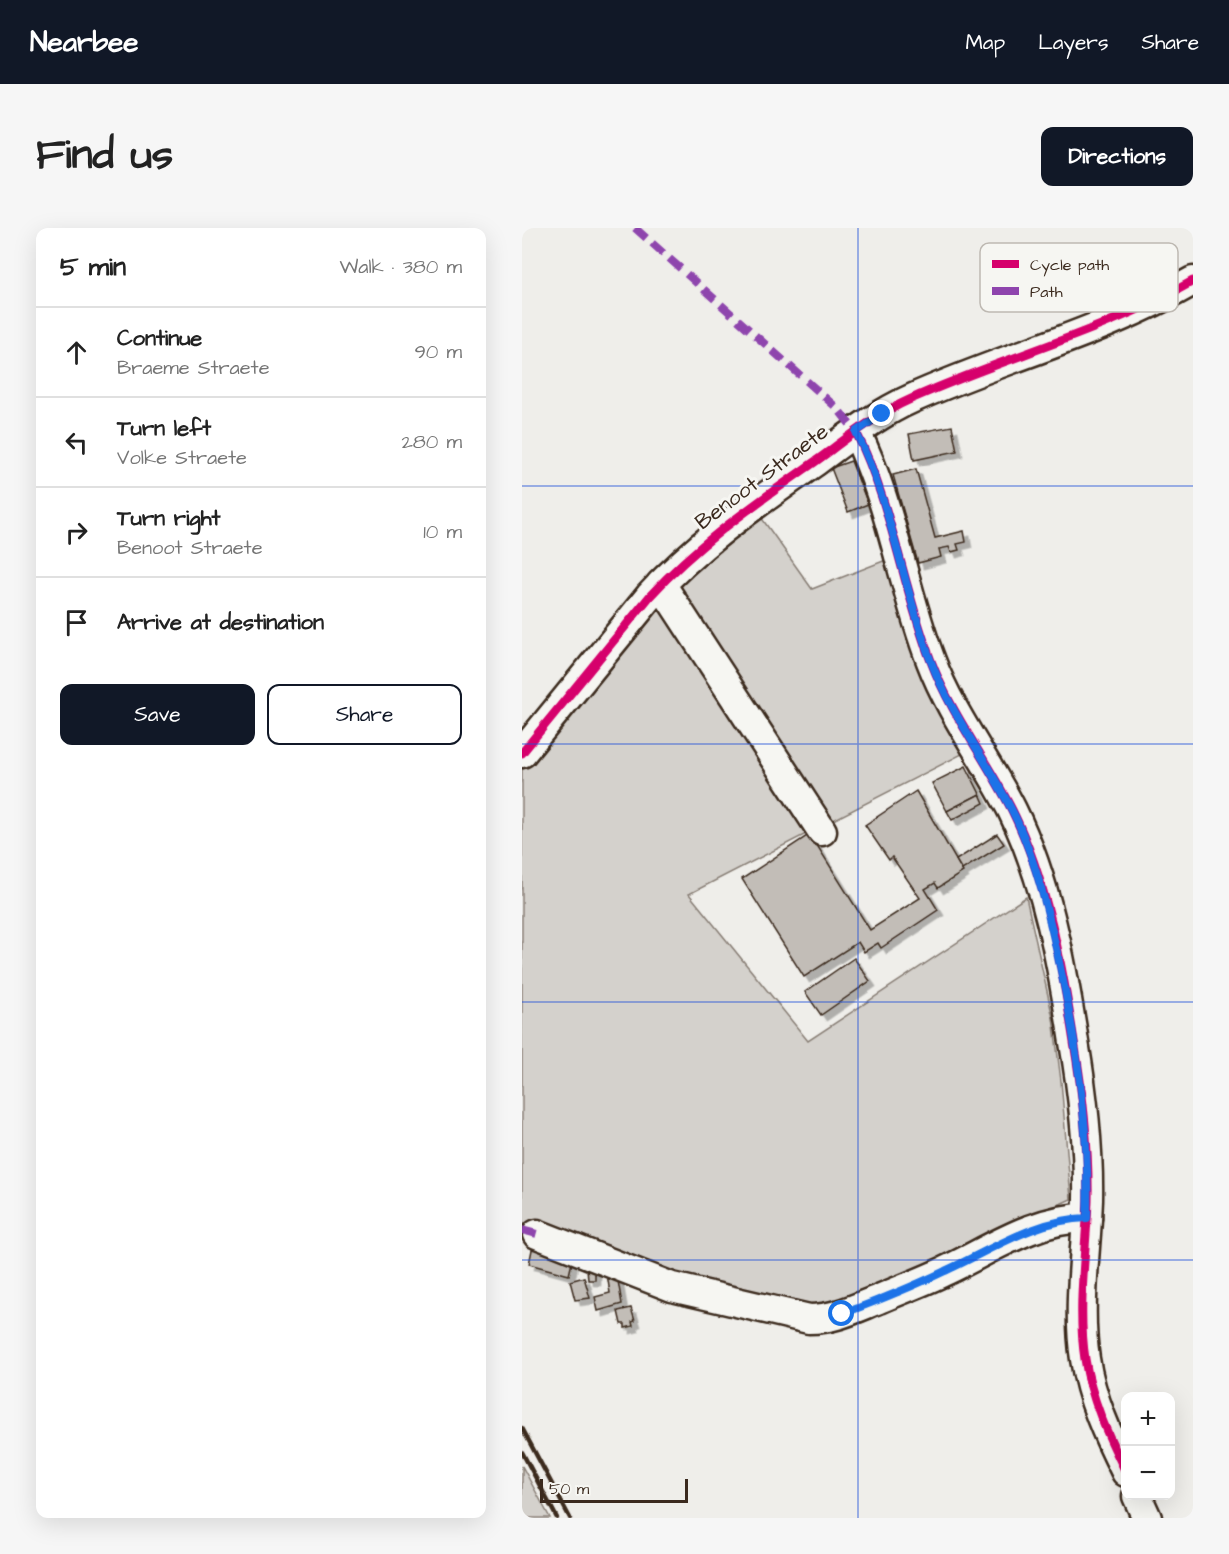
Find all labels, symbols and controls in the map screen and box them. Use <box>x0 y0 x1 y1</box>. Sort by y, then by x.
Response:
text: Nearbee <box>30 23 138 62</box>
text: Map <box>965 28 1005 57</box>
text: Layers <box>1038 28 1108 57</box>
text: Share <box>1141 28 1199 57</box>
text: Find us <box>36 127 173 185</box>
button: Directions <box>1041 127 1193 186</box>
legend <box>980 243 1178 312</box>
text: 5 min <box>60 249 126 285</box>
text: Walk · 380 m <box>339 253 462 281</box>
text: Cycle path <box>1030 254 1109 277</box>
text: Path <box>1030 281 1063 303</box>
text: Continue <box>117 323 202 354</box>
icon: ahead <box>60 336 93 369</box>
text: 90 m <box>414 338 462 366</box>
text: Braeme Straete <box>117 354 270 382</box>
route end <box>868 400 894 426</box>
text: Turn left <box>117 413 211 444</box>
street label: Benoot Straete <box>689 416 835 538</box>
icon: left <box>60 426 93 459</box>
text: 280 m <box>401 428 462 456</box>
text: Volke Straete <box>117 444 247 472</box>
text: Turn right <box>117 503 220 534</box>
icon: right <box>60 516 93 549</box>
text: 10 m <box>423 518 462 546</box>
text: Benoot Straete <box>117 534 263 562</box>
icon: arrive <box>60 606 93 639</box>
text: Arrive at destination <box>117 607 324 638</box>
button: Save <box>60 684 255 745</box>
button: Share <box>267 684 462 745</box>
route start <box>828 1300 854 1326</box>
map controls <box>1121 1392 1175 1500</box>
button: + <box>1121 1392 1175 1446</box>
button: − <box>1121 1446 1175 1500</box>
scale bar <box>540 1476 688 1504</box>
text: 50 m <box>549 1478 589 1500</box>

